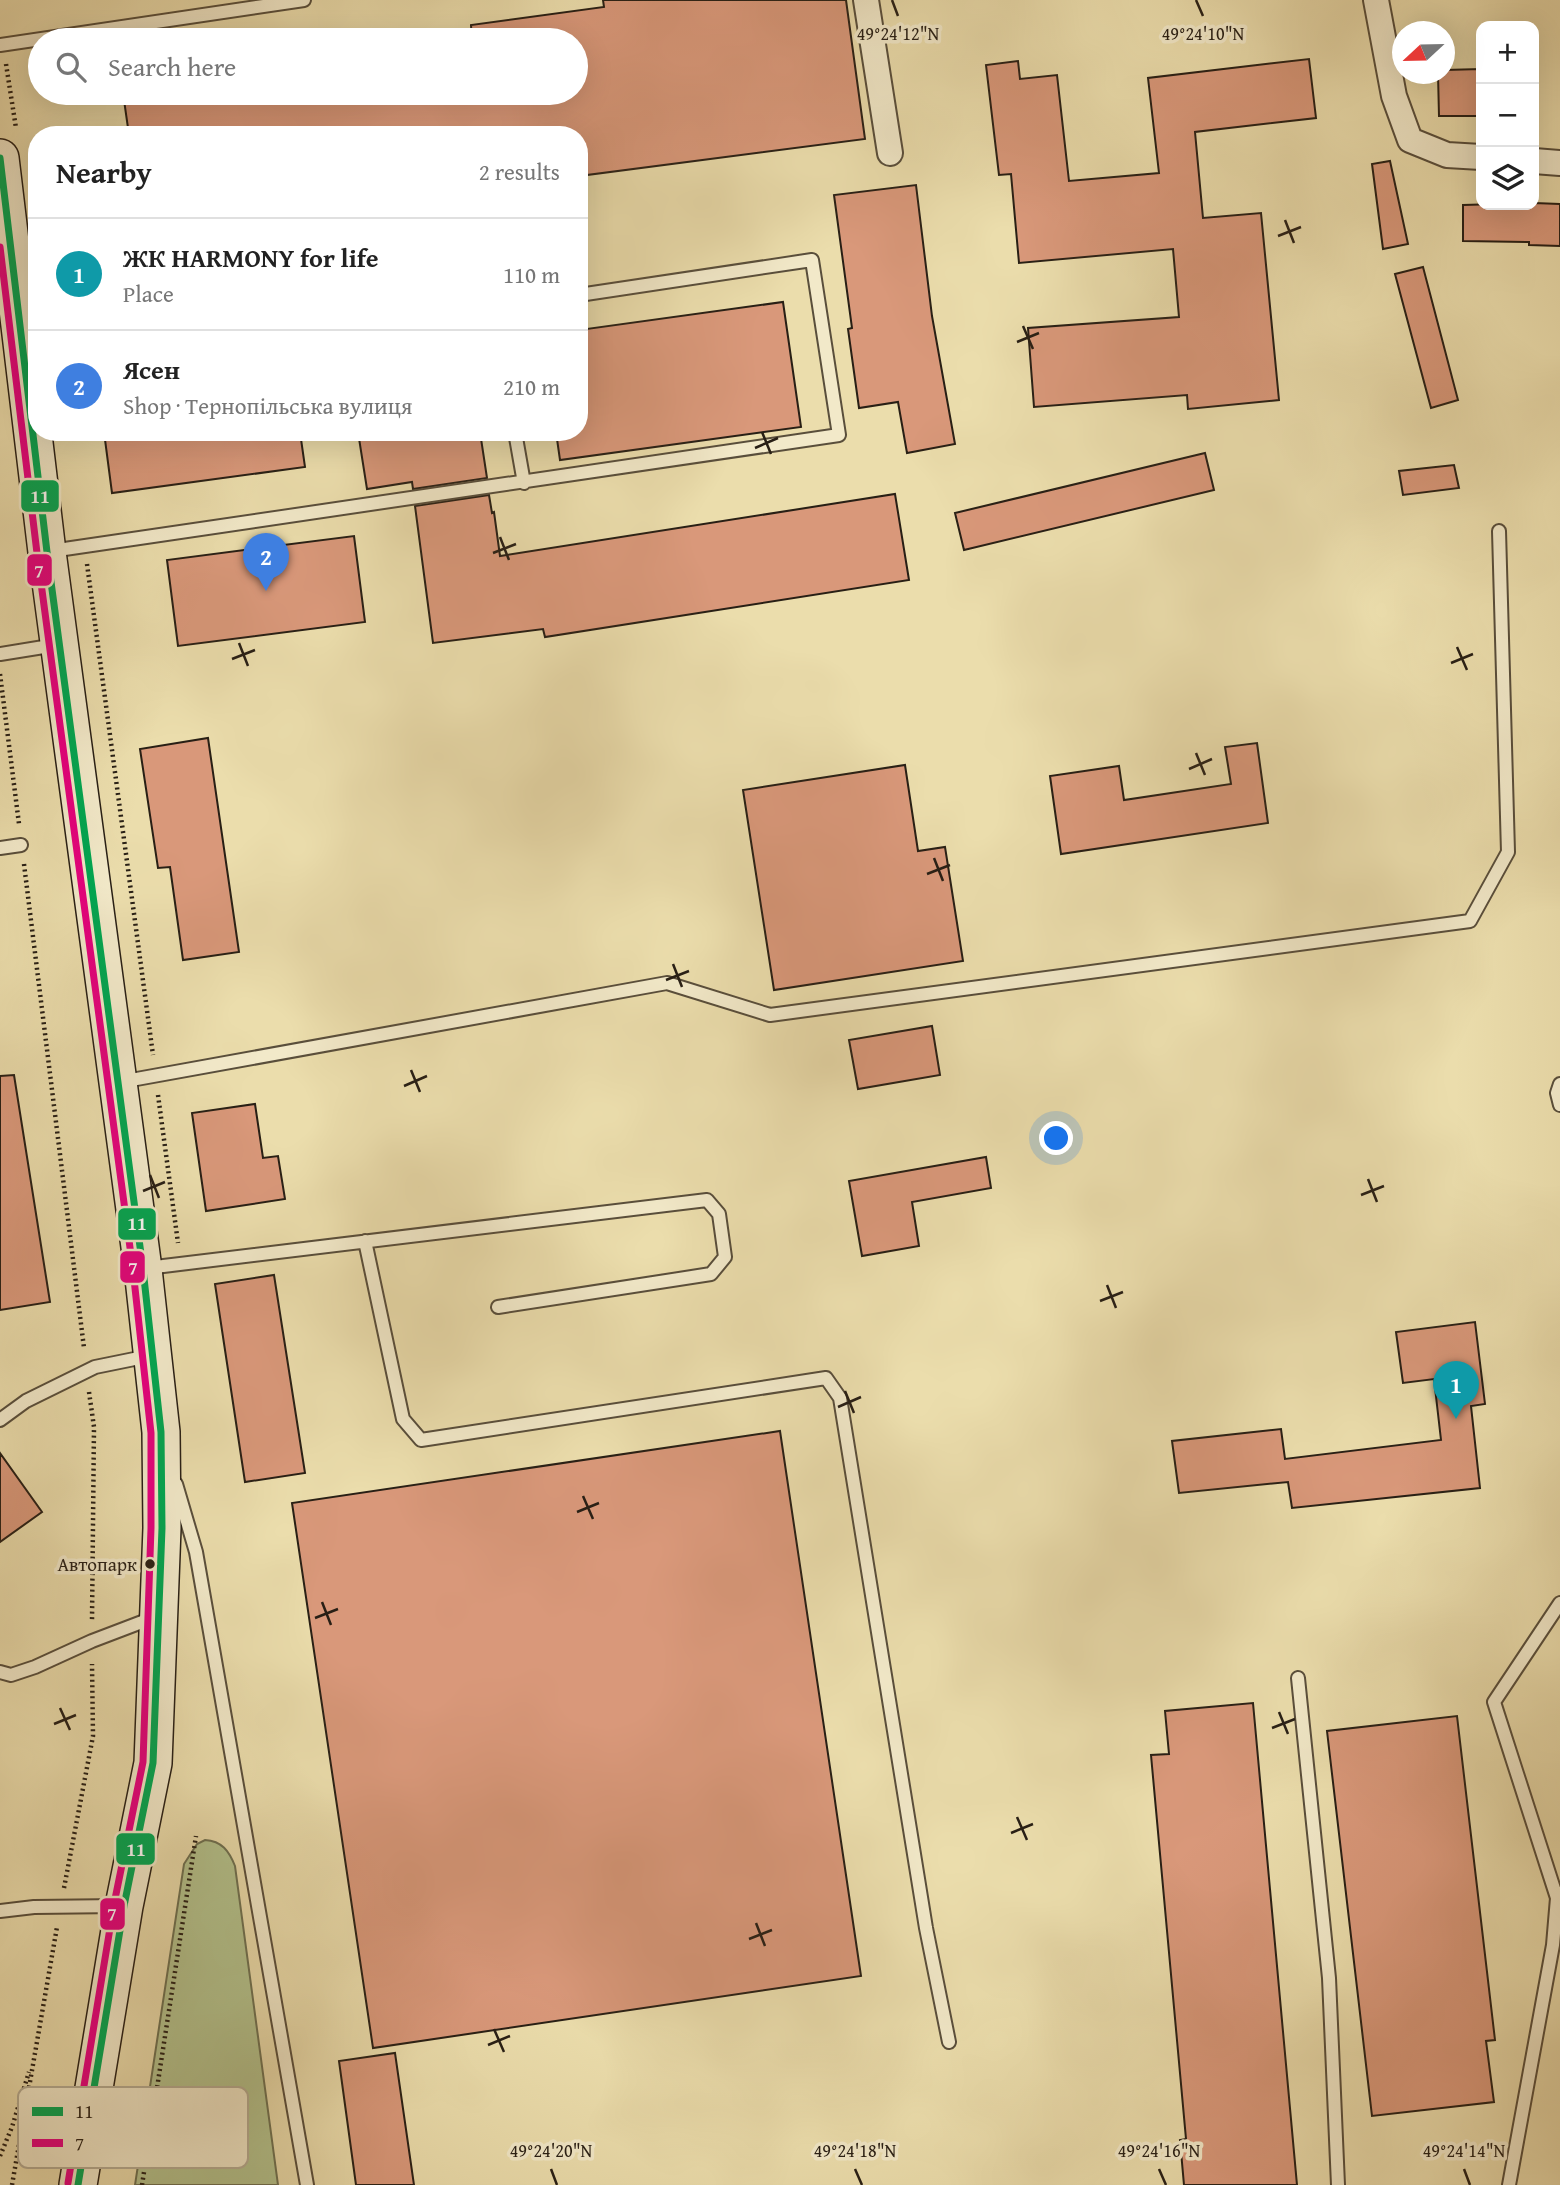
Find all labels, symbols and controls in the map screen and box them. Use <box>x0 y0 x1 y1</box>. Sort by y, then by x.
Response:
text: 49°24'12"N <box>857 20 940 47</box>
text: 49°24'10"N <box>1162 20 1245 47</box>
north arrow <box>1392 21 1455 84</box>
map controls <box>1476 21 1539 210</box>
button: + <box>1476 21 1539 84</box>
search box <box>28 28 588 105</box>
text: Search here <box>108 47 236 86</box>
icon: search <box>52 48 90 86</box>
button: − <box>1476 84 1539 147</box>
button: layers <box>1476 147 1539 210</box>
text: Nearby <box>56 150 152 194</box>
text: 2 results <box>479 155 560 188</box>
text: ЖК HARMONY for life <box>123 238 379 277</box>
text: 1 <box>73 258 85 291</box>
text: 110 m <box>503 258 560 291</box>
text: Place <box>123 277 174 310</box>
text: Ясен <box>123 350 180 389</box>
text: 2 <box>73 370 85 403</box>
text: 210 m <box>503 370 560 403</box>
text: Shop · Тернопільська вулиця <box>123 389 412 422</box>
line badge: 11 <box>20 479 60 513</box>
text: 11 <box>30 482 50 510</box>
pin: 2 <box>243 533 289 591</box>
line badge: 7 <box>26 553 53 587</box>
text: 7 <box>34 556 44 584</box>
your location <box>1039 1121 1073 1155</box>
line badge: 11 <box>117 1207 157 1241</box>
text: 11 <box>127 1209 147 1237</box>
line badge: 7 <box>119 1250 146 1284</box>
text: 7 <box>128 1253 138 1281</box>
pin: 1 <box>1433 1361 1479 1419</box>
place label: Автопарк <box>57 1550 137 1578</box>
marker: Автопарк <box>143 1557 157 1571</box>
line badge: 11 <box>115 1832 156 1866</box>
text: 11 <box>126 1835 146 1863</box>
line badge: 7 <box>99 1897 126 1931</box>
text: 7 <box>107 1899 117 1927</box>
legend <box>18 2087 248 2168</box>
text: 11 <box>75 2097 93 2125</box>
text: 7 <box>75 2129 84 2157</box>
text: 49°24'20"N <box>510 2137 593 2164</box>
text: 49°24'18"N <box>814 2137 897 2164</box>
text: 49°24'16"N <box>1118 2137 1201 2164</box>
text: 49°24'14"N <box>1423 2137 1506 2164</box>

